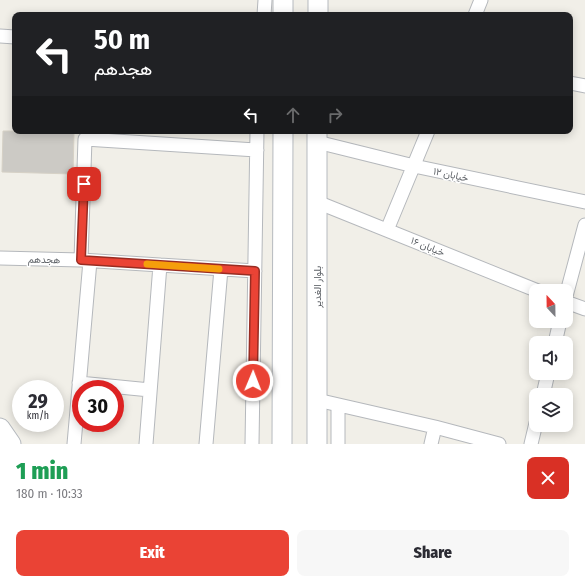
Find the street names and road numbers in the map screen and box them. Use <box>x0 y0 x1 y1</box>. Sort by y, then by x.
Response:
street label: خیابان ۱۲ <box>432 165 470 185</box>
street label: خیابان ۱۶ <box>409 235 447 259</box>
street label: هجدهم <box>28 254 60 266</box>
street label: بلوار الغدیر <box>312 266 324 309</box>

